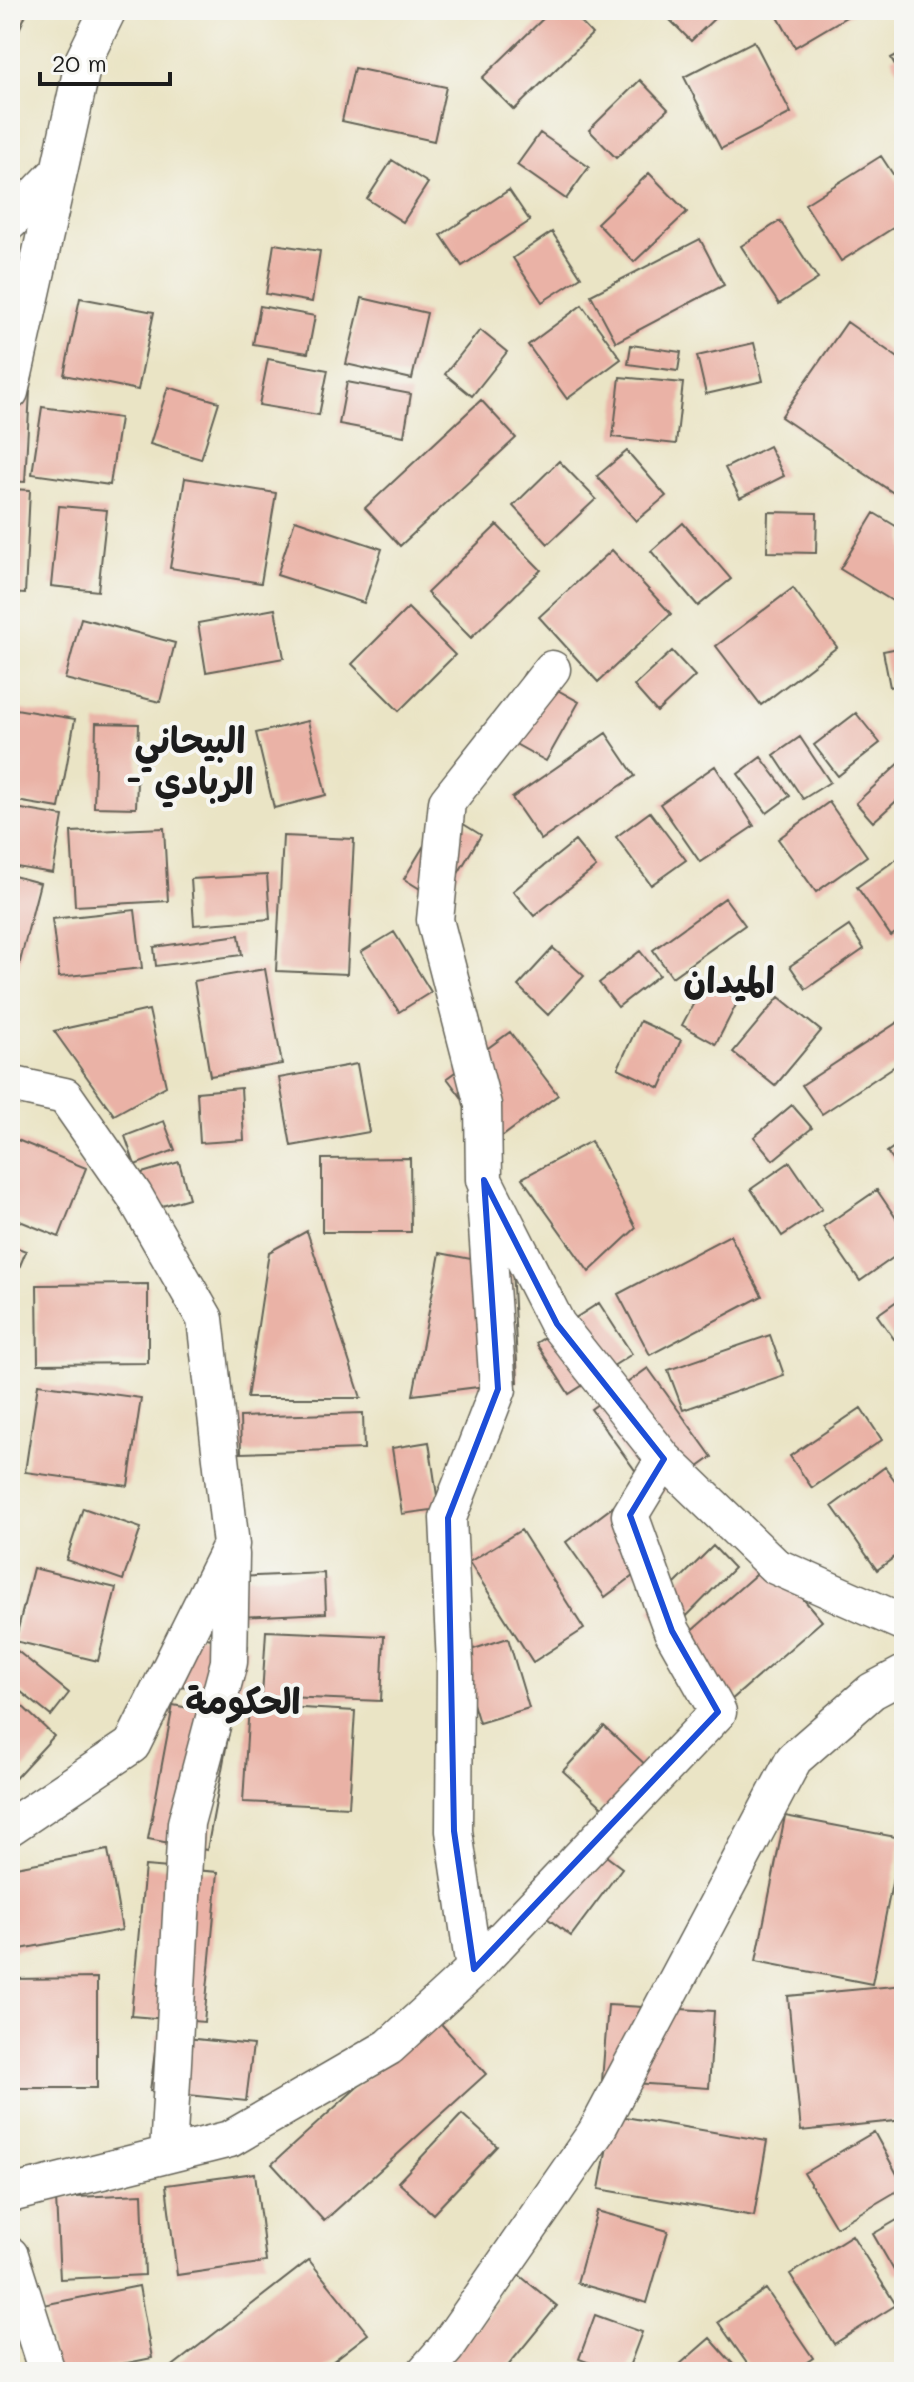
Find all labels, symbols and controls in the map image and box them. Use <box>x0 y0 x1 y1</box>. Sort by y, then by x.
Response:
scale bar <box>40 36 170 86</box>
text: 20 m <box>52 47 107 78</box>
district label: البيحاني - الربادي <box>126 715 254 808</box>
district label: الميدان <box>683 955 775 1002</box>
district label: الحكومة <box>185 1676 301 1724</box>

